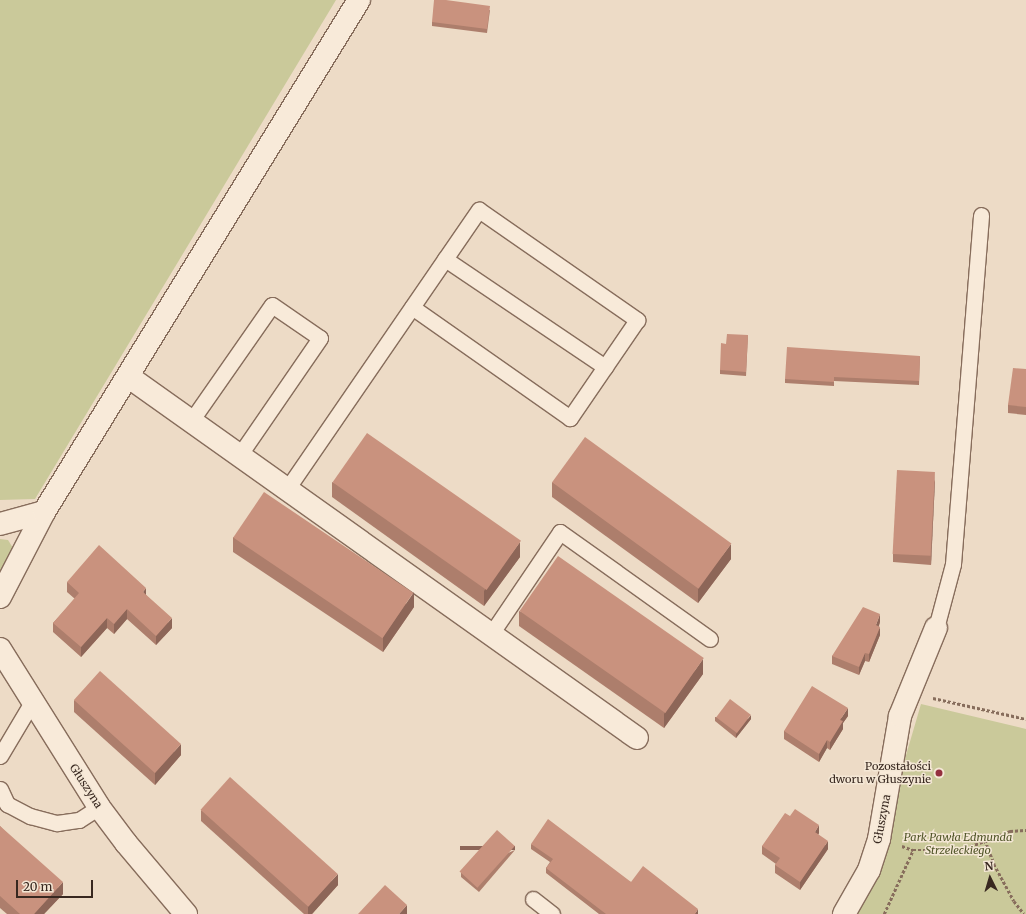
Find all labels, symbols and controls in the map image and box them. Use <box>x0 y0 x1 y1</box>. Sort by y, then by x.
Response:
place label: Pozostałości dworu w Głuszynie <box>829 760 931 786</box>
street label: Głuszyna <box>67 762 105 810</box>
marker: Pozostałości dworu w Głuszynie <box>934 768 944 778</box>
street label: Głuszyna <box>871 793 893 845</box>
park label: Park Pawła Edmunda Strzeleckiego <box>904 831 1012 857</box>
north arrow <box>970 858 1010 898</box>
text: N <box>984 859 994 873</box>
scale bar <box>18 872 95 898</box>
text: 20 m <box>23 879 52 894</box>

